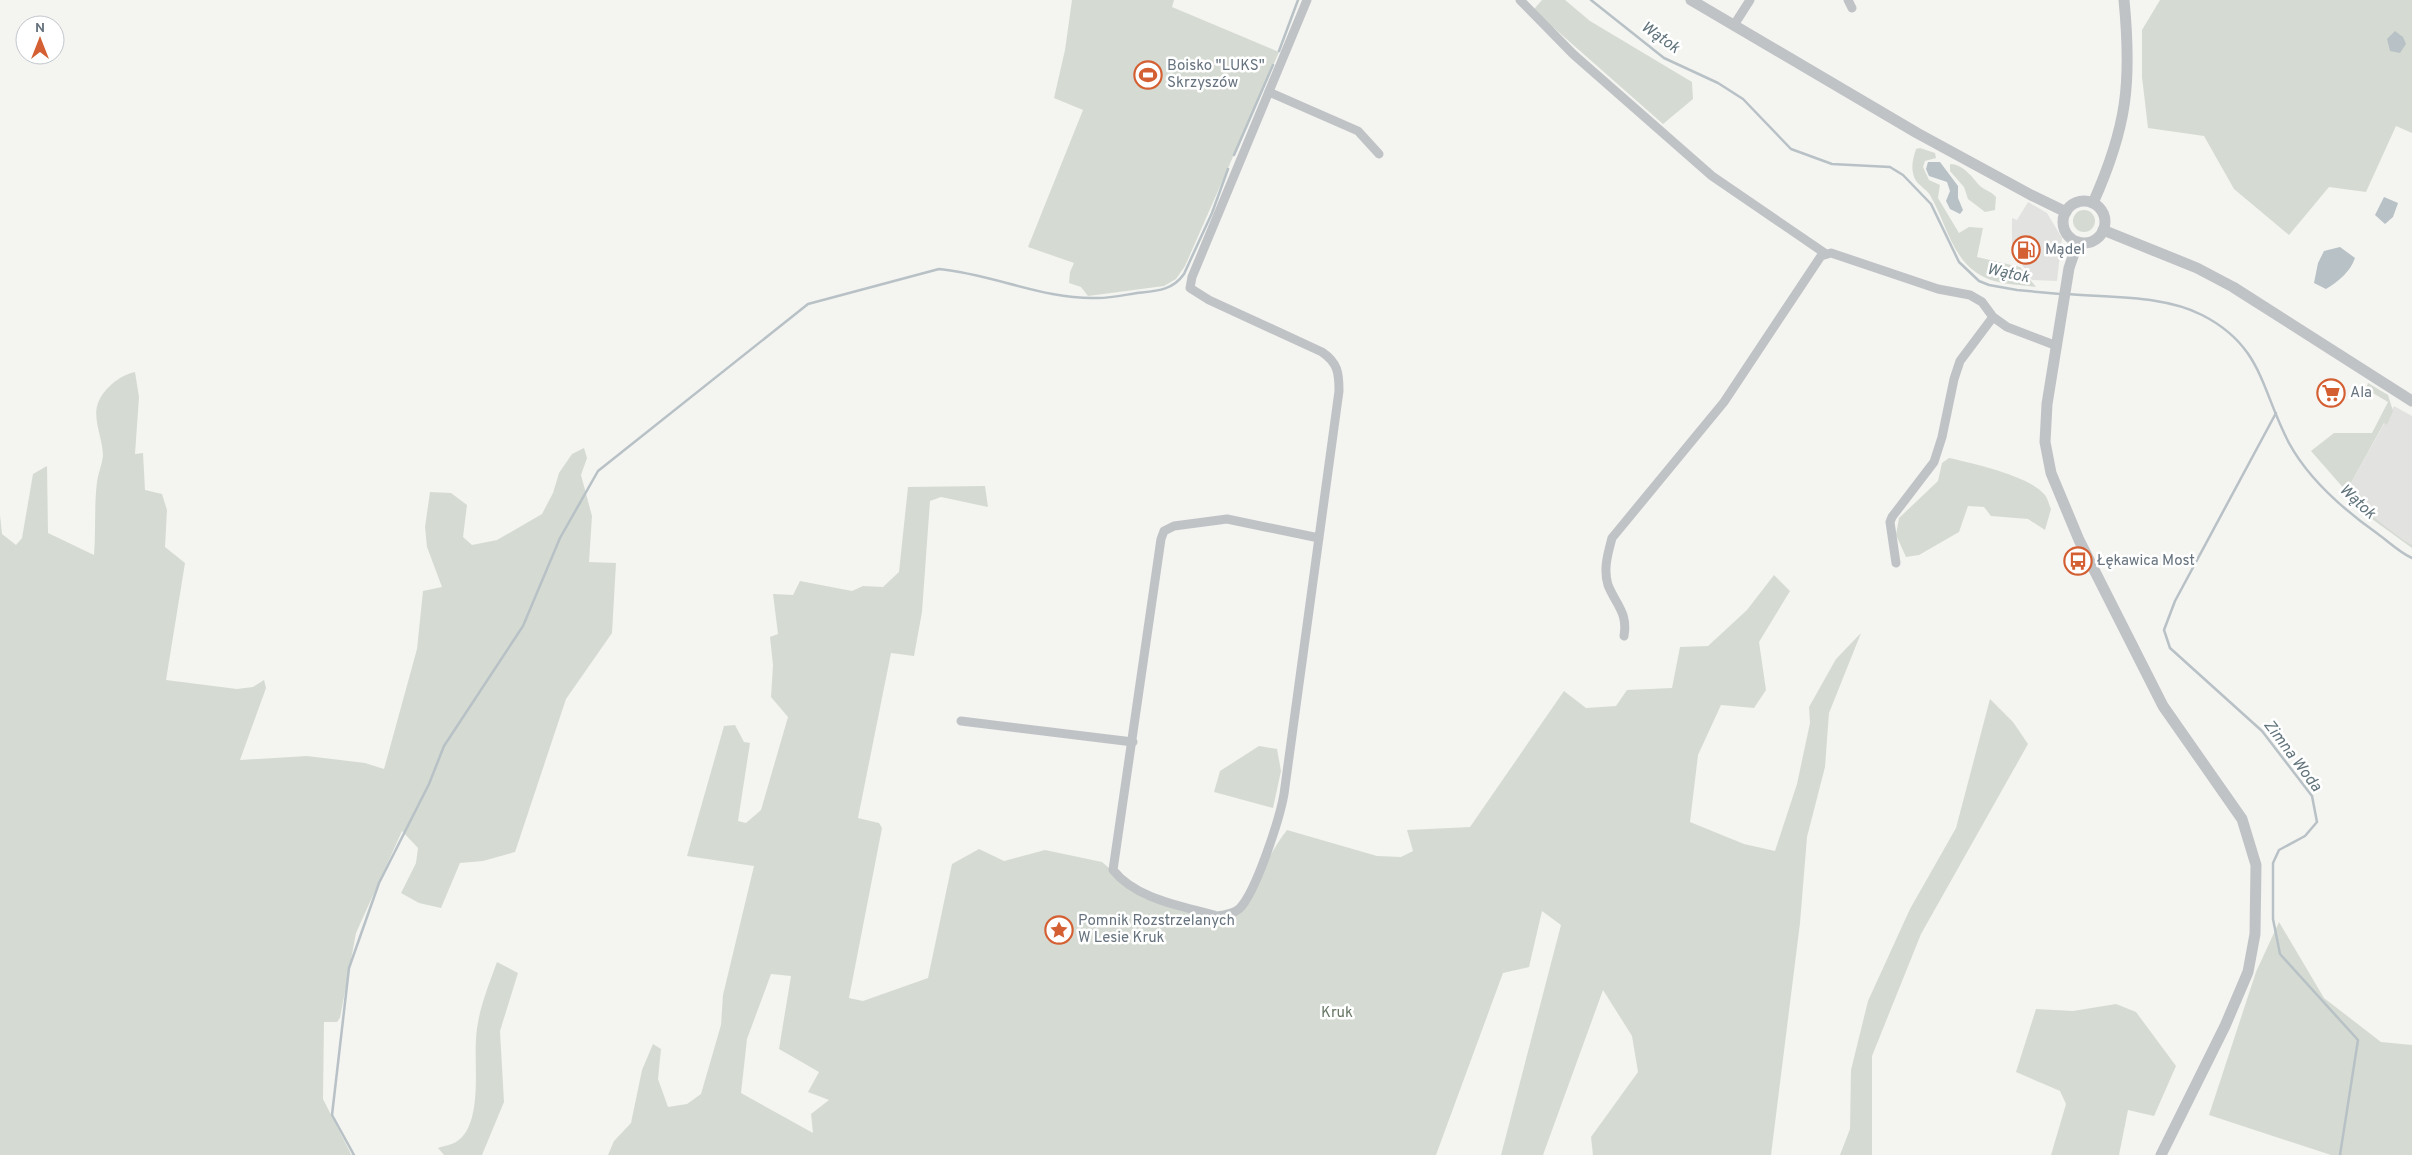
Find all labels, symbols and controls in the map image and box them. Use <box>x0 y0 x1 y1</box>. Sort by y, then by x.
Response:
north arrow <box>15 15 65 65</box>
water label: Wątok <box>1637 18 1684 59</box>
text: N <box>35 20 45 37</box>
place label: Boisko "LUKS" Skrzyszów <box>1167 57 1265 93</box>
sports icon: Boisko "LUKS" Skrzyszów <box>1133 60 1163 90</box>
fuel station icon: Mądel <box>2011 235 2041 265</box>
place label: Mądel <box>2045 241 2085 260</box>
water label: Wątok <box>1985 260 2032 288</box>
supermarket icon: Ala <box>2316 378 2346 408</box>
place label: Ala <box>2350 384 2372 403</box>
water label: Wątok <box>2335 480 2380 525</box>
bus stop icon: Łękawica Most <box>2063 546 2093 576</box>
place label: Łękawica Most <box>2097 552 2195 571</box>
water label: Zimna Woda <box>2258 716 2326 797</box>
place label: Pomnik Rozstrzelanych W Lesie Kruk <box>1078 912 1235 948</box>
place icon: Pomnik Rozstrzelanych W Lesie Kruk <box>1044 915 1074 945</box>
park label: Kruk <box>1321 1004 1353 1023</box>

